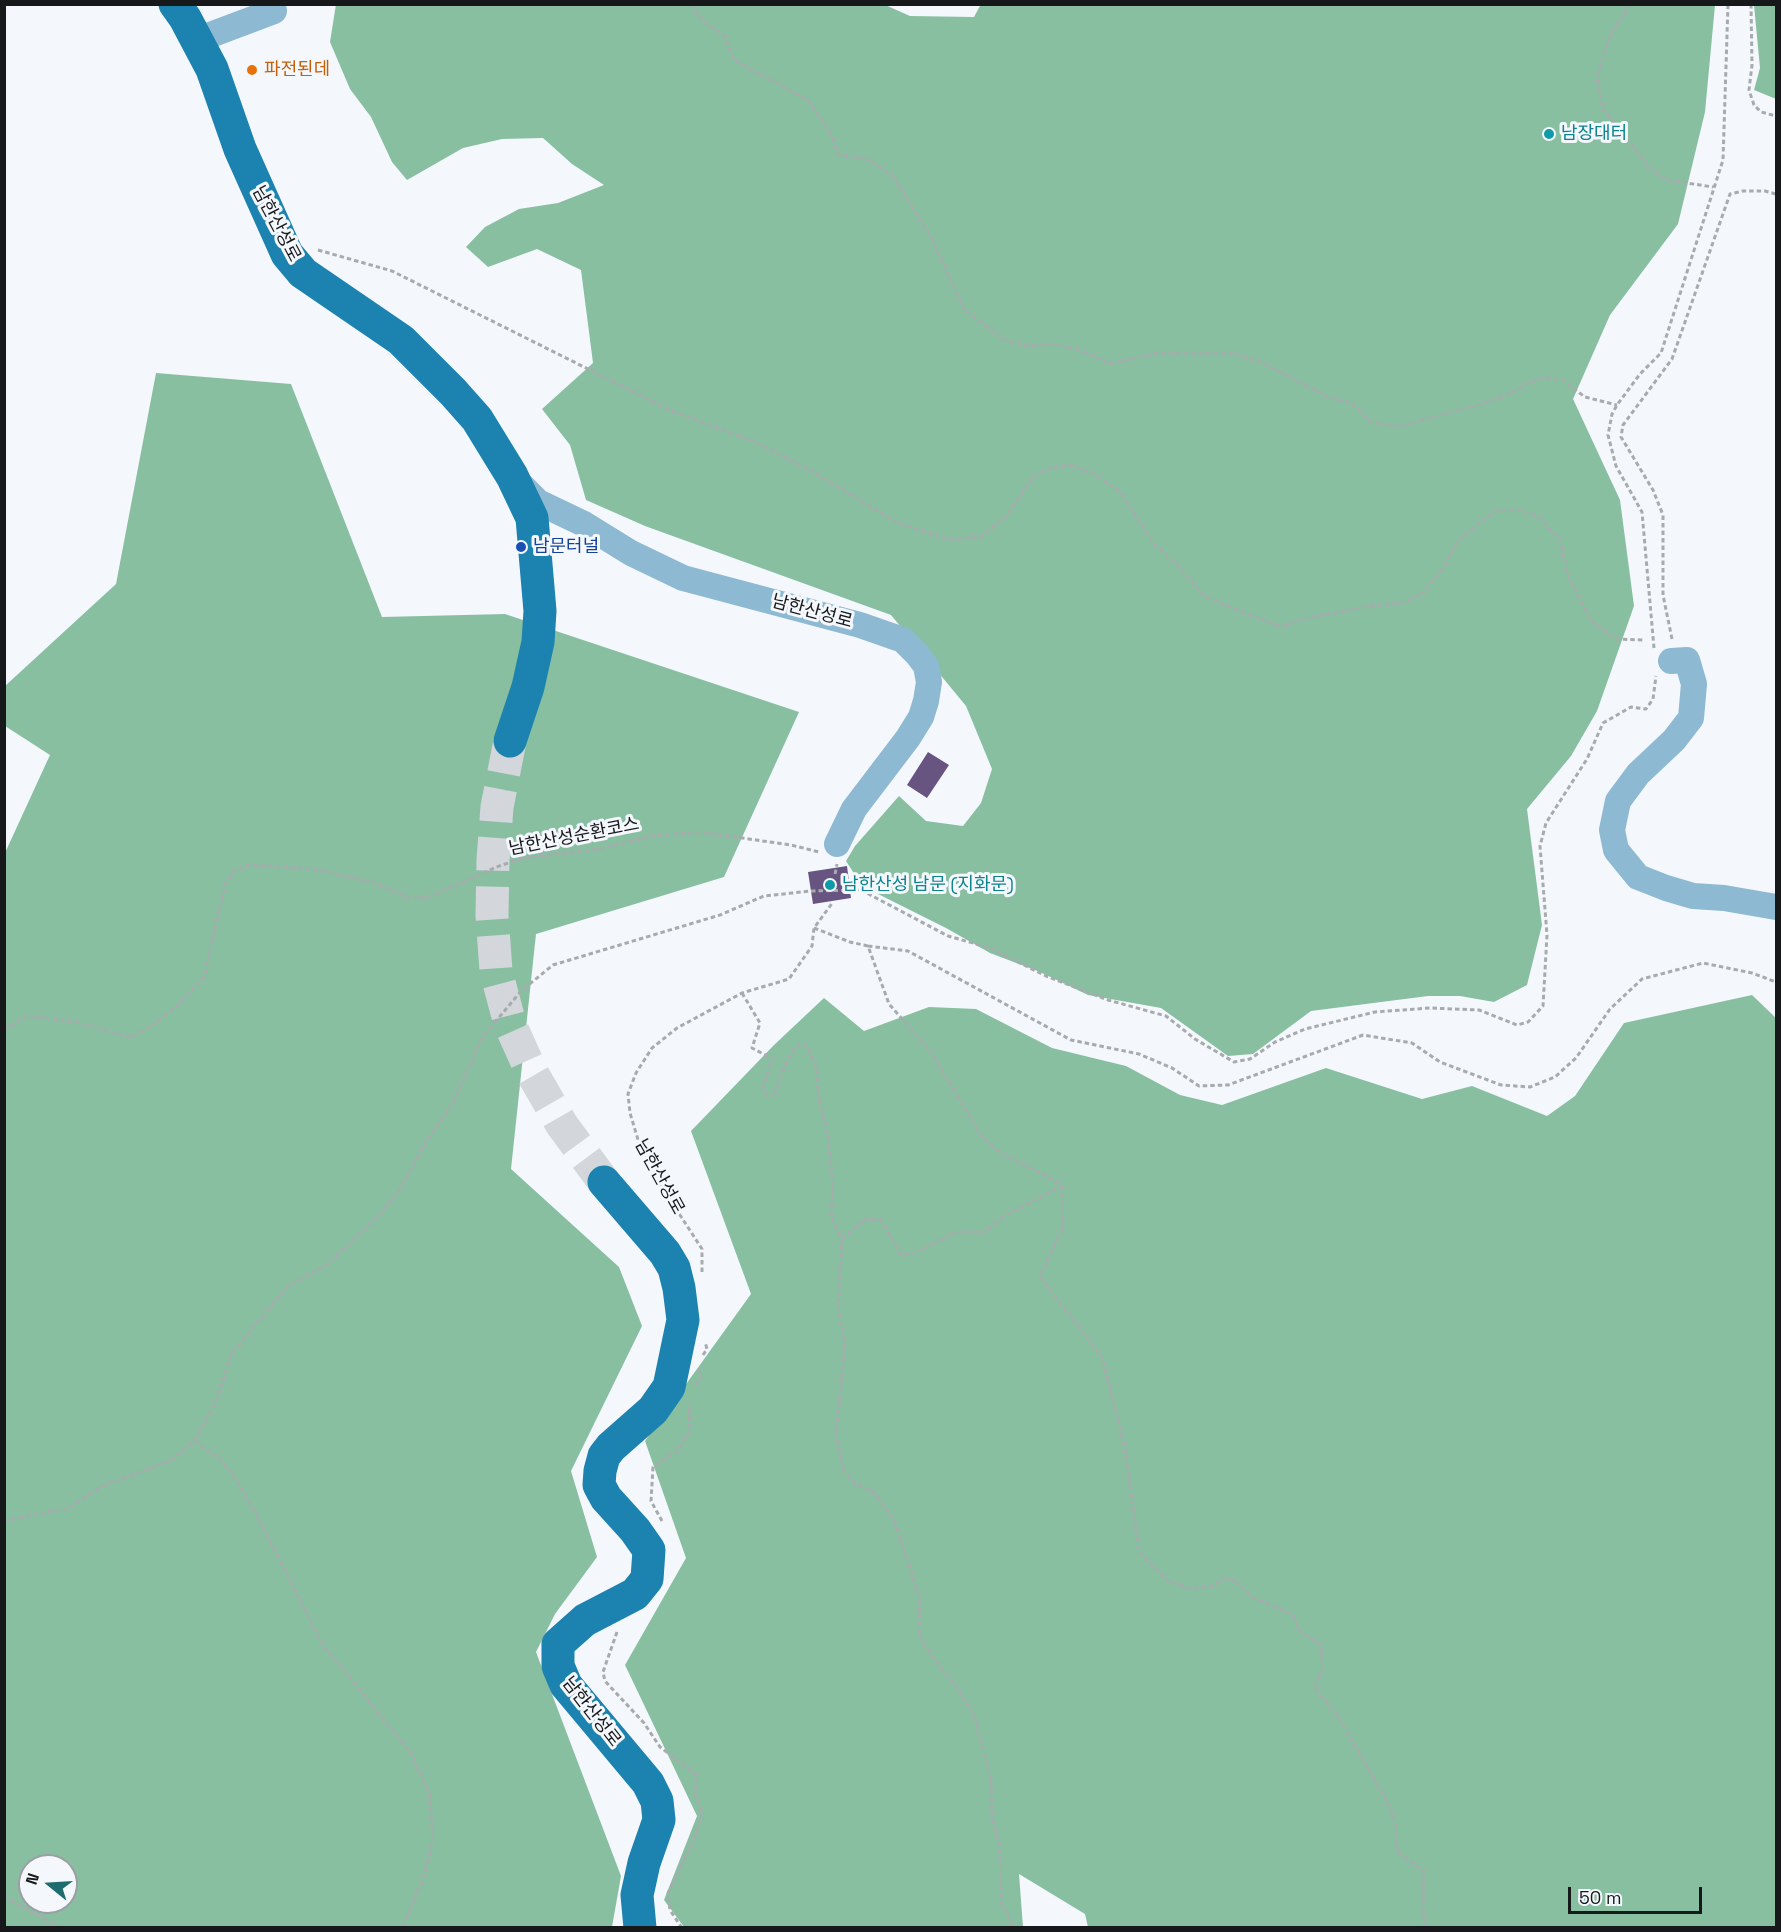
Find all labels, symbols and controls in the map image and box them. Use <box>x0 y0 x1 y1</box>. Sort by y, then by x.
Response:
place label: 파전된데 <box>264 59 330 81</box>
marker: 파전된데 <box>245 63 259 77</box>
place label: 남장대터 <box>1561 123 1627 145</box>
marker: 남장대터 <box>1542 127 1556 141</box>
street label: 남한산성로 <box>247 182 305 266</box>
place label: 남문터널 <box>533 536 599 558</box>
marker: 남문터널 <box>514 540 528 554</box>
street label: 남한산성로 <box>769 591 855 633</box>
street label: 남한산성순환코스 <box>507 814 641 860</box>
place label: 남한산성 남문 (지화문) <box>842 874 1014 896</box>
marker: 남한산성 남문 (지화문) <box>823 878 837 892</box>
street label: 남한산성로 <box>629 1136 689 1218</box>
street label: 남한산성로 <box>557 1673 625 1751</box>
north arrow <box>18 1854 78 1914</box>
text: N <box>21 1871 44 1887</box>
scale bar <box>1571 1875 1704 1913</box>
text: 50 m <box>1579 1886 1621 1909</box>

